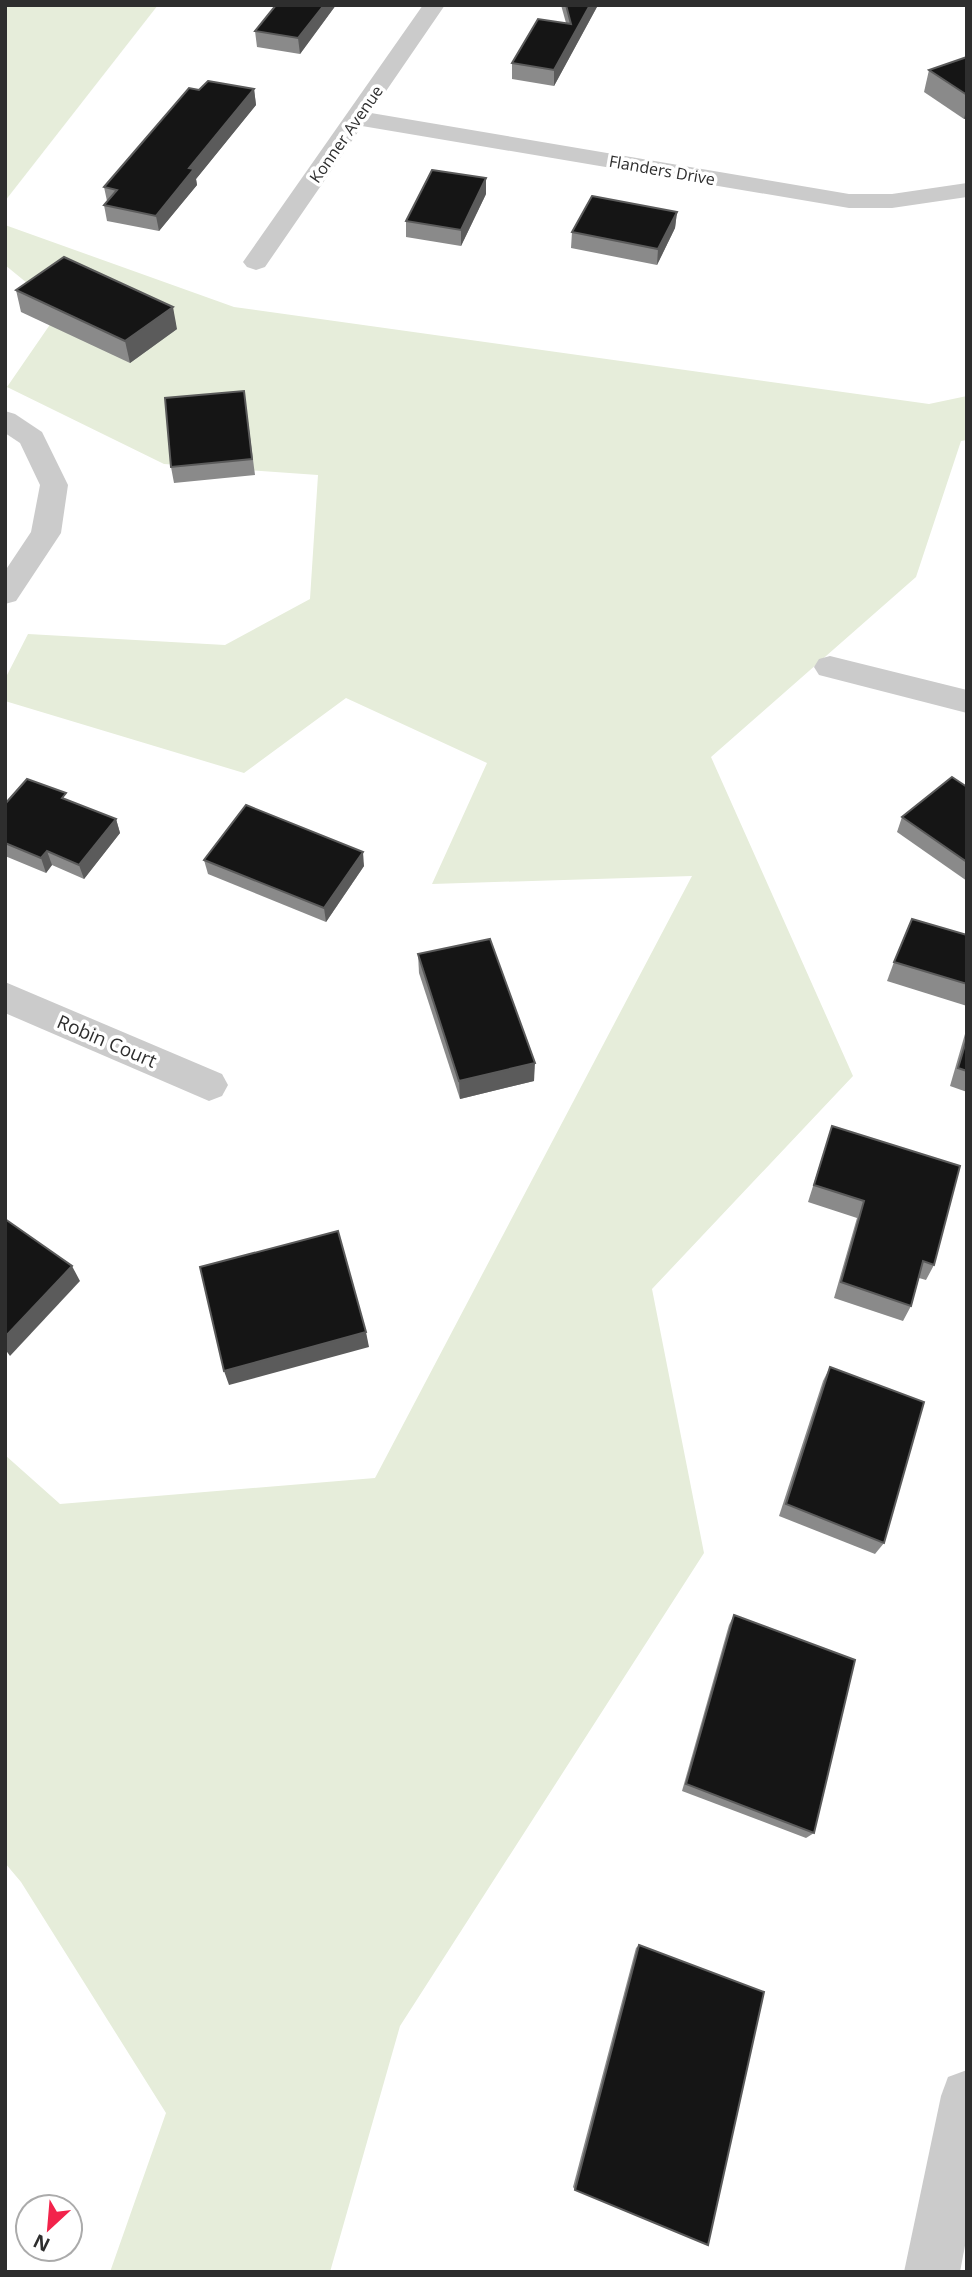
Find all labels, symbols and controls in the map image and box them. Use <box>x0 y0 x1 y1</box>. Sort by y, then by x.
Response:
street label: Konner Avenue <box>304 81 388 187</box>
street label: Flanders Drive <box>607 150 717 190</box>
street label: Robin Court <box>53 1008 161 1074</box>
north arrow <box>14 2193 84 2263</box>
text: N <box>29 2228 54 2258</box>

